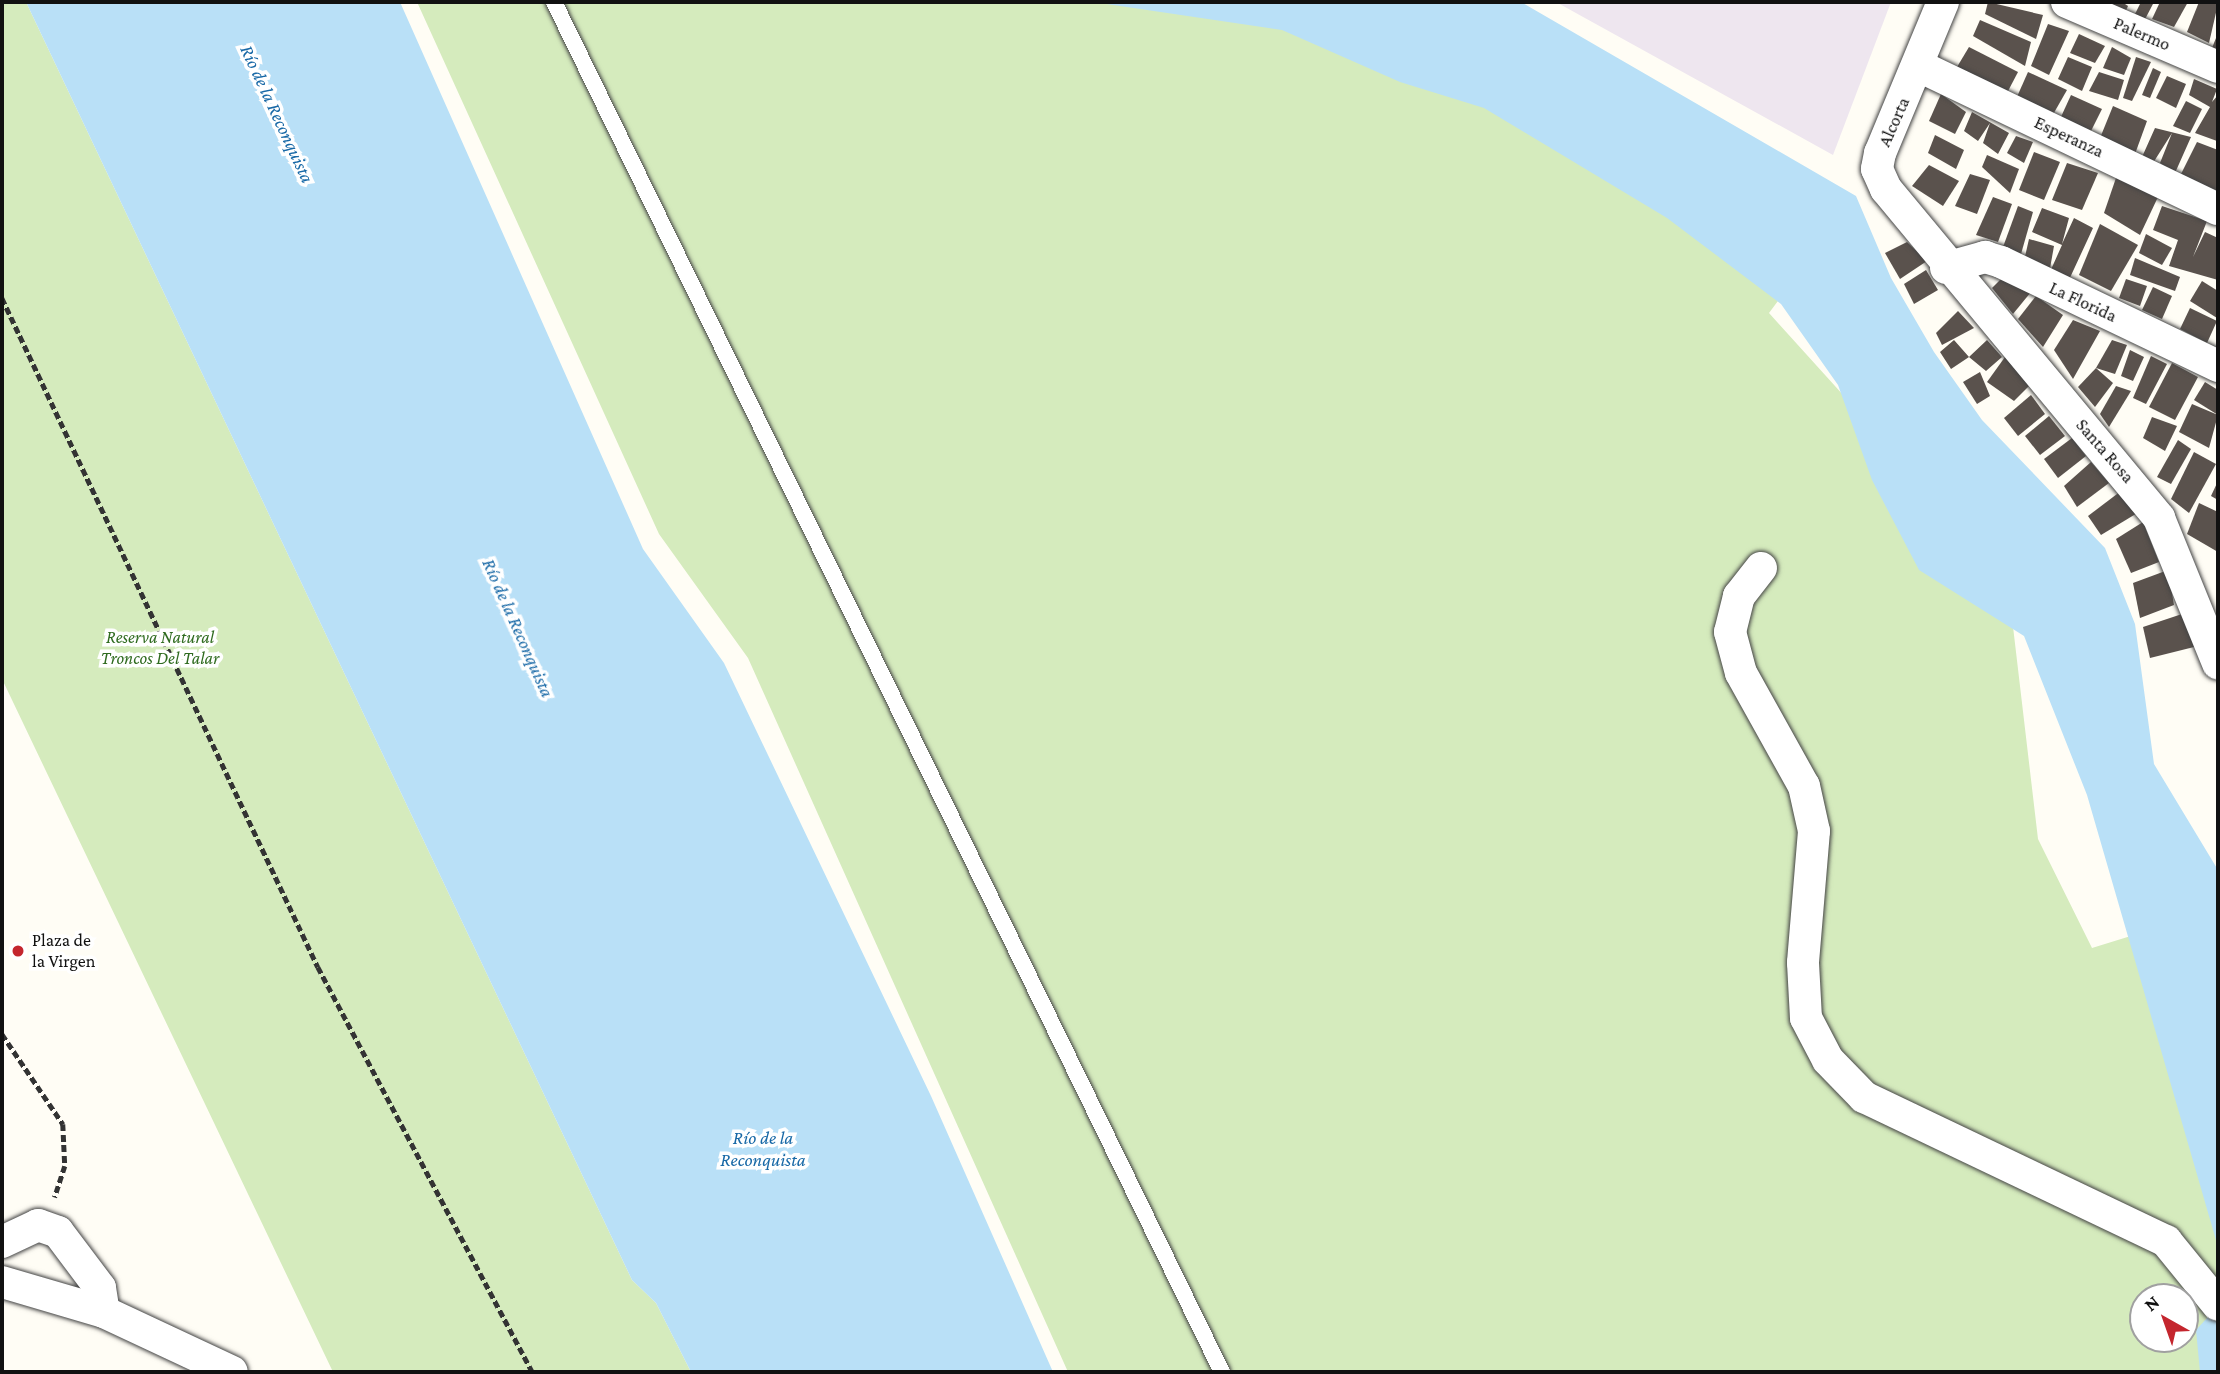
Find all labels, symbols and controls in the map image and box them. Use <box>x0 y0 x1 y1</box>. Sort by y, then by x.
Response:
street label: Palermo <box>2110 12 2174 56</box>
water label: Río de la Reconquista <box>235 41 319 187</box>
street label: Alcorta <box>1874 94 1914 150</box>
street label: Esperanza <box>2031 112 2107 162</box>
street label: La Florida <box>2046 277 2120 327</box>
street label: Santa Rosa <box>2071 414 2139 488</box>
water label: Río de la Reconquista <box>477 555 559 701</box>
park label: Reserva Natural Troncos Del Talar <box>101 627 219 670</box>
place label: Plaza de la Virgen <box>32 930 95 972</box>
marker: Plaza de la Virgen <box>10 943 26 959</box>
water label: Río de la Reconquista <box>720 1127 806 1171</box>
north arrow <box>2129 1283 2199 1353</box>
text: N <box>2140 1291 2163 1315</box>

